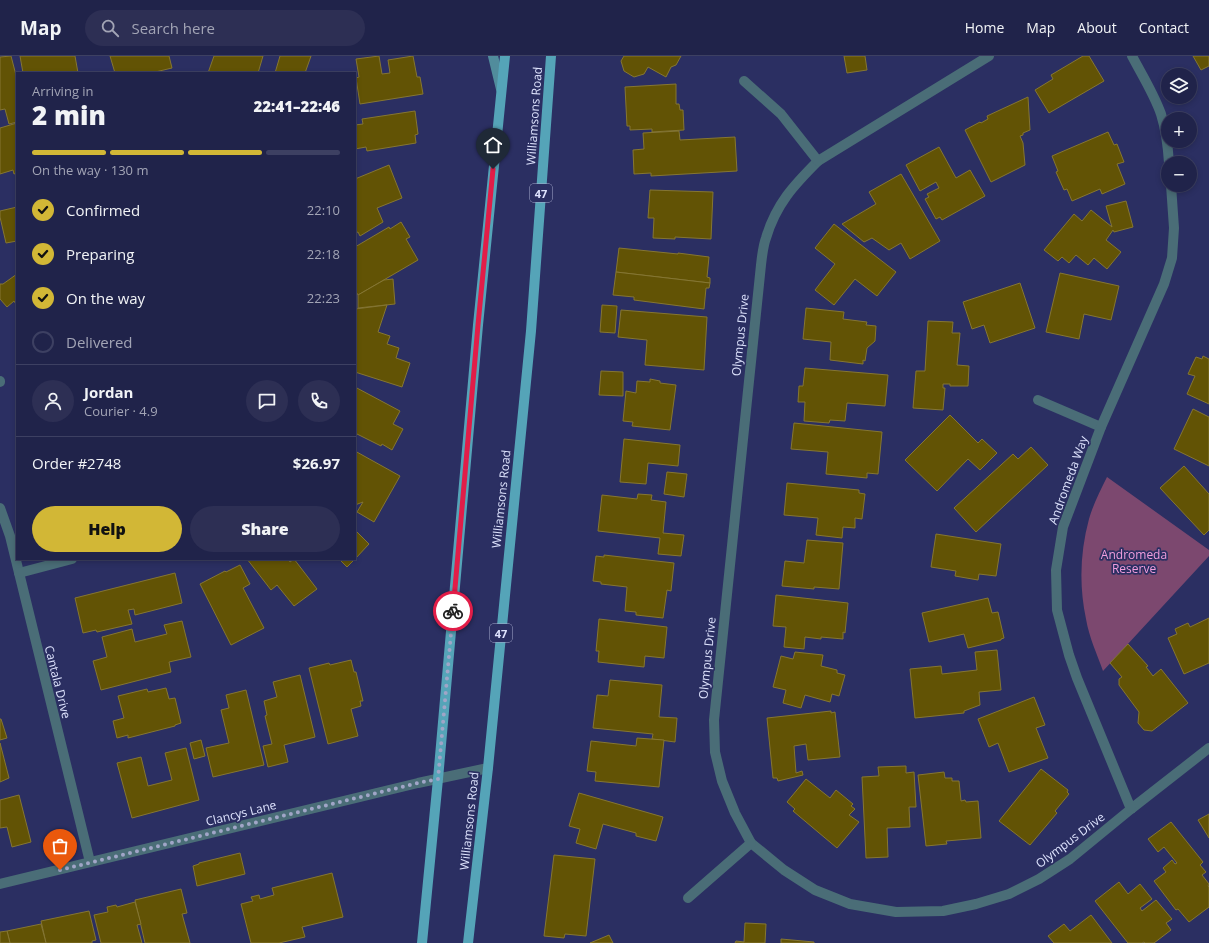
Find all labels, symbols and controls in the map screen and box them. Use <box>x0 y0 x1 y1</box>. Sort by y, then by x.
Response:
search box <box>85 10 365 46</box>
text: Map <box>20 15 61 41</box>
icon: search <box>99 17 121 39</box>
text: Search here <box>131 18 215 38</box>
text: Home <box>965 18 1004 37</box>
text: Map <box>1026 18 1055 37</box>
text: About <box>1077 18 1117 37</box>
text: Contact <box>1139 18 1189 37</box>
street label: Williamsons Road <box>522 66 546 166</box>
map controls <box>1161 68 1197 192</box>
button: layers <box>1161 68 1197 104</box>
text: Arriving in <box>32 82 94 100</box>
text: 22:41–22:46 <box>254 96 340 116</box>
text: 2 min <box>32 97 106 133</box>
button: + <box>1161 112 1197 148</box>
pin <box>476 128 510 169</box>
icon: home <box>482 134 504 156</box>
button: − <box>1161 156 1197 192</box>
text: On the way · 130 m <box>32 161 148 179</box>
road number: 47 <box>530 184 552 202</box>
icon: check <box>32 199 54 221</box>
text: Confirmed <box>66 200 140 220</box>
text: 22:10 <box>307 201 340 219</box>
icon: check <box>32 243 54 265</box>
text: Preparing <box>66 244 134 264</box>
text: 22:18 <box>307 245 340 263</box>
icon: check <box>32 287 54 309</box>
text: On the way <box>66 288 145 308</box>
text: 22:23 <box>307 289 340 307</box>
street label: Olympus Drive <box>727 293 753 377</box>
text: Delivered <box>66 332 133 352</box>
button: person <box>32 380 74 422</box>
button: chat <box>246 380 288 422</box>
button: phone <box>298 380 340 422</box>
text: Jordan <box>84 382 133 402</box>
text: Courier · 4.9 <box>84 402 158 420</box>
street label: Andromeda Way <box>1044 432 1092 527</box>
street label: Williamsons Road <box>487 449 515 549</box>
text: Order #2748 <box>32 453 121 473</box>
text: $26.97 <box>293 453 340 473</box>
button: Help <box>32 506 182 552</box>
button: Share <box>190 506 340 552</box>
park label: Andromeda Reserve <box>1101 546 1167 577</box>
courier <box>433 591 473 631</box>
icon: bike <box>442 600 464 622</box>
street label: Olympus Drive <box>694 616 720 700</box>
road number: 47 <box>490 624 512 642</box>
street label: Cantala Drive <box>41 644 75 721</box>
street label: Williamsons Road <box>455 771 483 871</box>
street label: Clancys Lane <box>204 796 278 830</box>
street label: Olympus Drive <box>1032 808 1108 872</box>
pin <box>43 829 77 870</box>
icon: bag <box>49 835 71 857</box>

